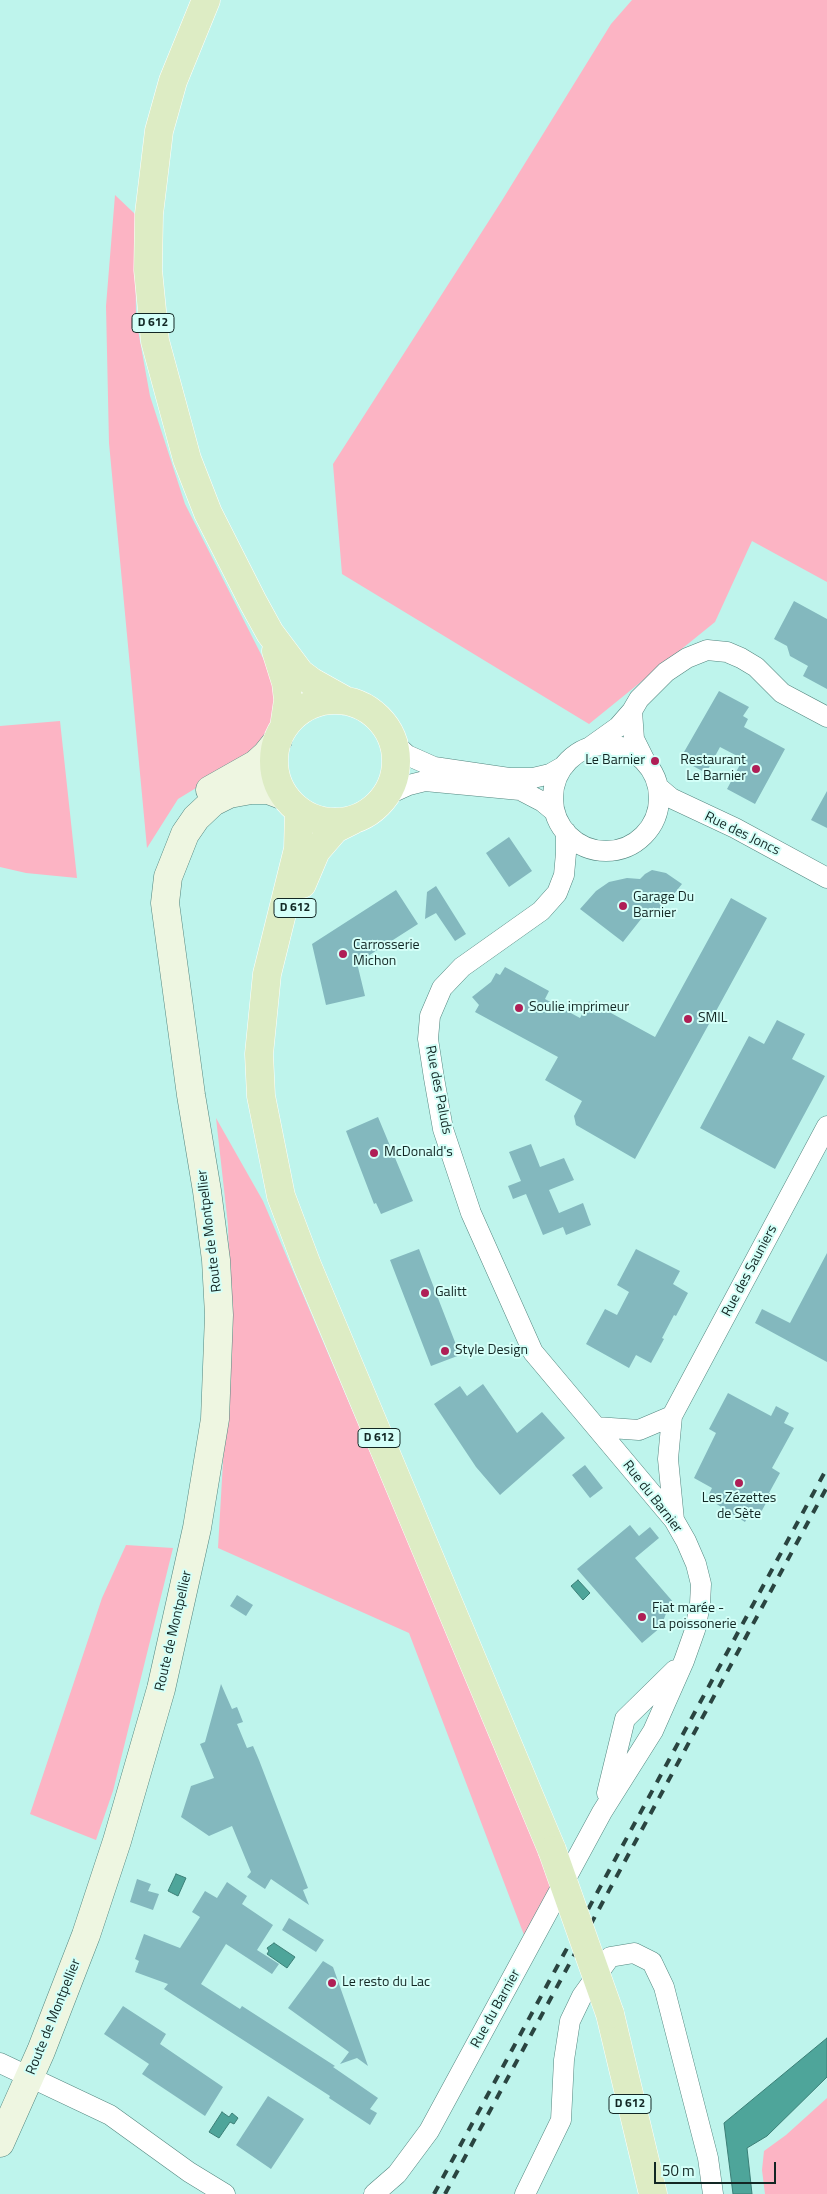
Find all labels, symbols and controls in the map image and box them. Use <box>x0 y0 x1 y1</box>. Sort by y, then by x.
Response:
road number: D 612 <box>132 314 174 332</box>
place label: Le Barnier <box>585 753 645 769</box>
place label: Restaurant Le Barnier <box>680 753 746 786</box>
marker: Le Barnier <box>649 755 661 767</box>
marker: Restaurant Le Barnier <box>750 763 762 775</box>
street label: Rue des Joncs <box>702 809 782 859</box>
place label: Garage Du Barnier <box>633 890 694 922</box>
road number: D 612 <box>274 898 316 918</box>
marker: Garage Du Barnier <box>617 900 629 912</box>
place label: Carrosserie Michon <box>353 938 420 970</box>
marker: Carrosserie Michon <box>337 948 349 960</box>
place label: Soulie imprimeur <box>529 1000 629 1016</box>
marker: Soulie imprimeur <box>513 1002 525 1014</box>
place label: SMIL <box>698 1011 727 1027</box>
marker: SMIL <box>682 1013 694 1025</box>
street label: Rue des Paluds <box>421 1044 455 1136</box>
place label: McDonald's <box>384 1145 453 1161</box>
marker: McDonald's <box>368 1147 380 1159</box>
street label: Route de Montpellier <box>194 1169 226 1293</box>
street label: Rue des Sauniers <box>719 1222 781 1320</box>
place label: Galitt <box>435 1285 467 1301</box>
marker: Galitt <box>419 1287 431 1299</box>
place label: Style Design <box>455 1343 528 1359</box>
marker: Style Design <box>439 1345 451 1357</box>
road number: D 612 <box>358 1429 400 1448</box>
street label: Rue du Barnier <box>619 1458 685 1536</box>
marker: Les Zézettes de Sète <box>733 1477 745 1489</box>
place label: Les Zézettes de Sète <box>702 1491 776 1524</box>
street label: Route de Montpellier <box>152 1569 196 1693</box>
place label: Fiat marée - La poissonerie <box>652 1601 737 1634</box>
marker: Fiat marée - La poissonerie <box>636 1611 648 1623</box>
street label: Route de Montpellier <box>23 1957 85 2077</box>
street label: Rue du Barnier <box>468 1967 524 2051</box>
place label: Le resto du Lac <box>342 1975 430 1991</box>
marker: Le resto du Lac <box>326 1977 338 1989</box>
road number: D 612 <box>609 2094 651 2114</box>
scale bar <box>657 2152 780 2184</box>
text: 50 m <box>662 2159 695 2182</box>

